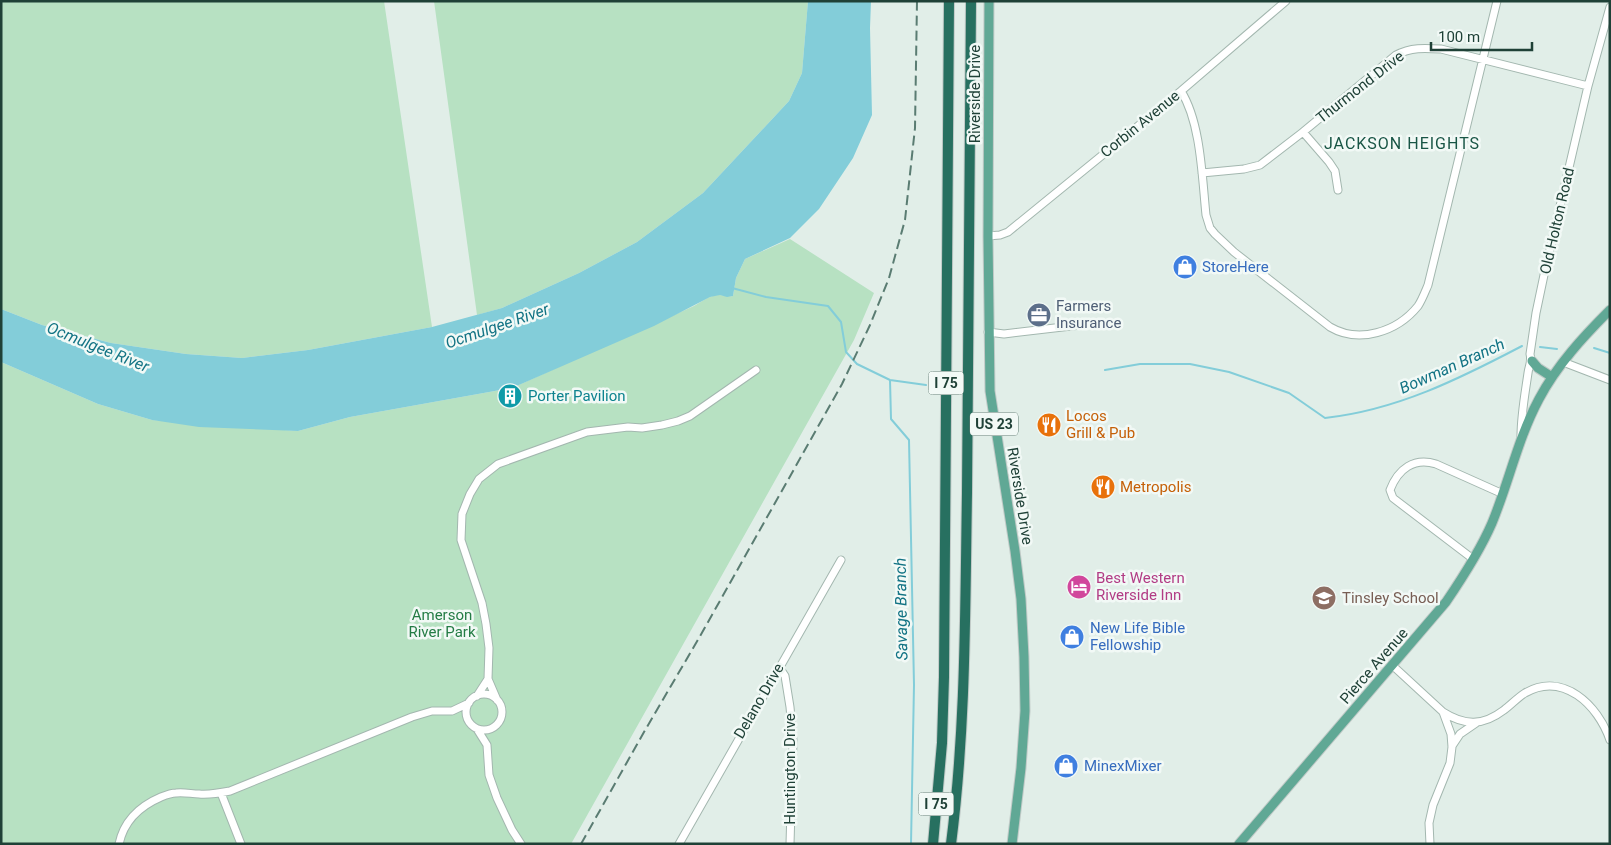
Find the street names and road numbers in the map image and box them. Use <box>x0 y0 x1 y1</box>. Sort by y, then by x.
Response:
street label: Riverside Drive <box>966 45 984 143</box>
street label: Thurmond Drive <box>1313 47 1408 127</box>
street label: Corbin Avenue <box>1097 87 1183 161</box>
street label: Old Holton Road <box>1536 166 1578 276</box>
road number: I 75 <box>928 372 964 394</box>
road number: US 23 <box>970 412 1018 436</box>
street label: Riverside Drive <box>1003 446 1037 546</box>
street label: Pierce Avenue <box>1336 624 1412 708</box>
street label: Delano Drive <box>730 660 788 742</box>
street label: Huntington Drive <box>781 713 799 825</box>
road number: I 75 <box>918 792 954 816</box>

